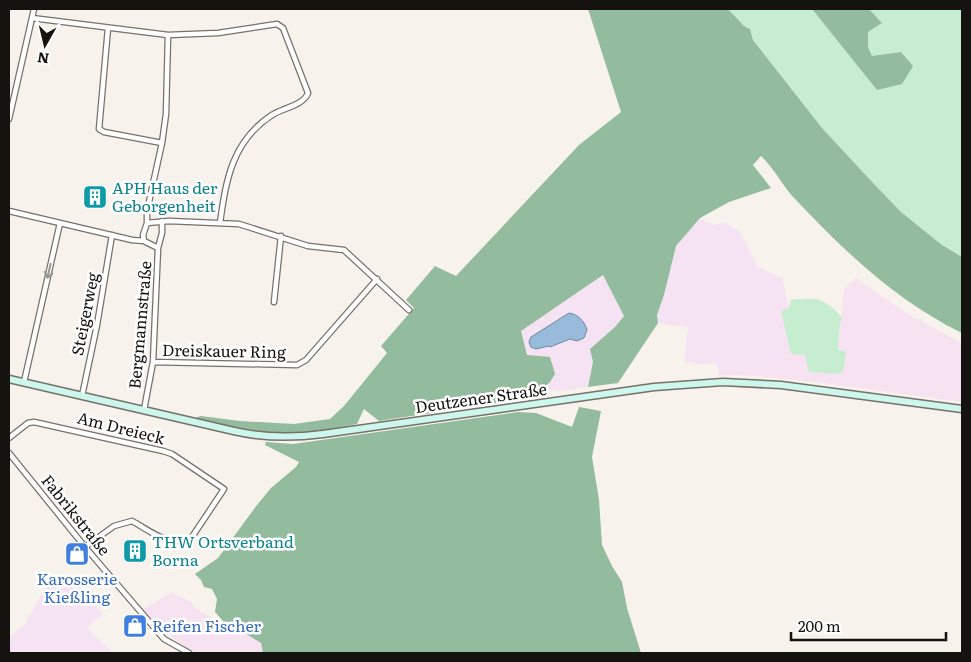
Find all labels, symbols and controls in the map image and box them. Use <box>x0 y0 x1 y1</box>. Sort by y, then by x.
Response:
north arrow <box>20 20 70 70</box>
text: N <box>36 48 50 70</box>
place label: APH Haus der Geborgenheit <box>112 175 218 217</box>
building icon: APH Haus der Geborgenheit <box>82 184 108 210</box>
street label: Bergmannstraße <box>121 260 157 390</box>
one-way arrow <box>44 262 53 278</box>
street label: Steigerweg <box>64 270 104 358</box>
street label: Dreiskauer Ring <box>162 337 286 363</box>
street label: Deutzener Straße <box>413 376 548 418</box>
street label: Am Dreieck <box>75 405 168 450</box>
street label: Fabrikstraße <box>37 469 117 560</box>
place label: THW Ortsverband Borna <box>152 529 294 571</box>
building icon: THW Ortsverband Borna <box>122 538 148 564</box>
shop icon: Karosserie Kießling <box>64 541 90 567</box>
place label: Karosserie Kießling <box>37 566 117 608</box>
scale bar <box>791 610 946 642</box>
shop icon: Reifen Fischer <box>122 613 148 639</box>
place label: Reifen Fischer <box>152 613 262 637</box>
text: 200 m <box>798 614 841 637</box>

